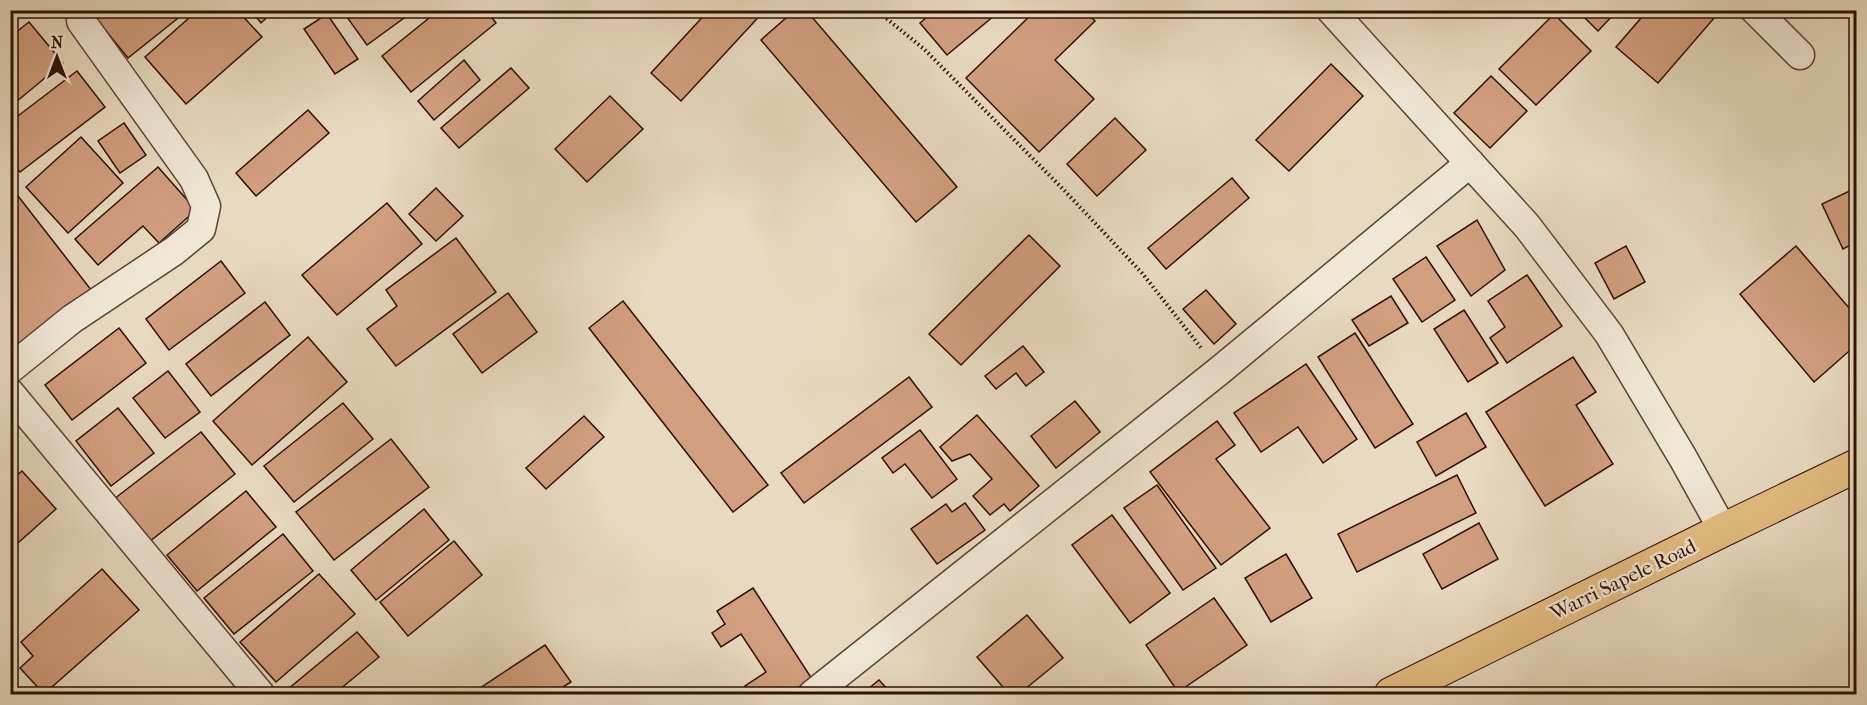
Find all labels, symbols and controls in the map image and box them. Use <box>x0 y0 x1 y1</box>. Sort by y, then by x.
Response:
north arrow <box>27 27 87 87</box>
text: N <box>51 33 64 52</box>
street label: Warri Sapele Road <box>1546 534 1701 625</box>

